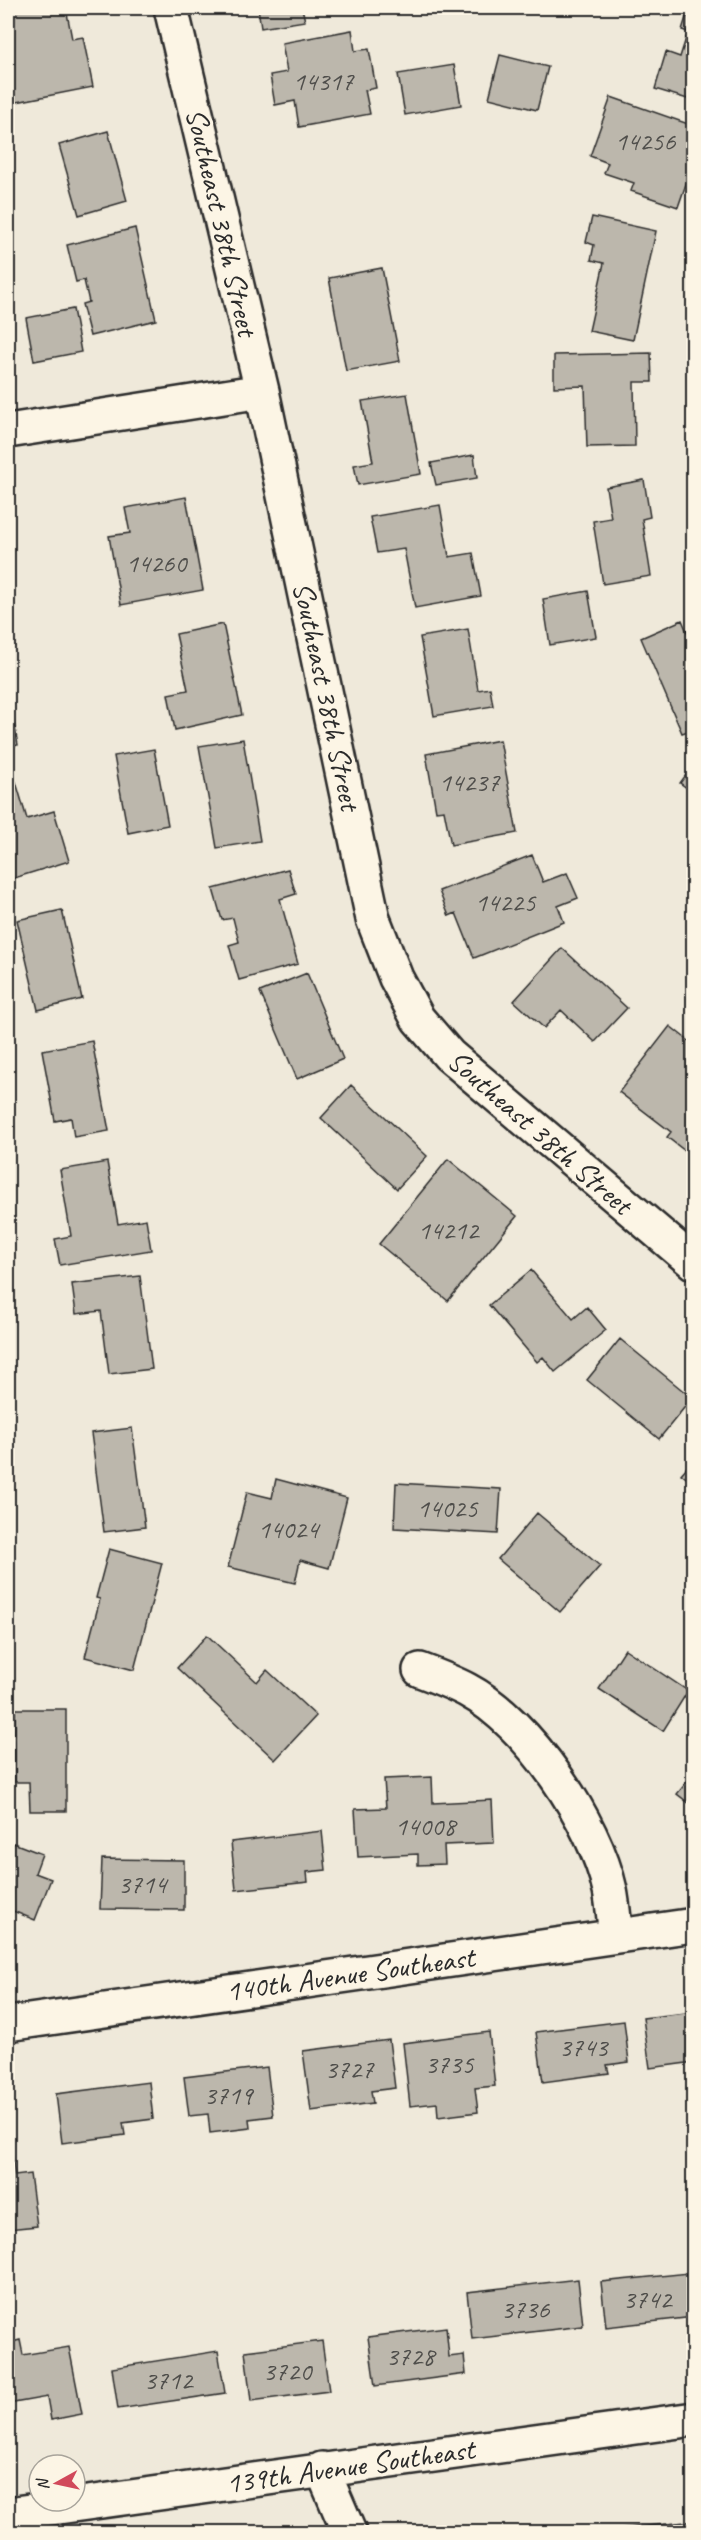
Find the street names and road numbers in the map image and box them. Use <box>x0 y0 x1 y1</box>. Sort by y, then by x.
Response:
street label: Southeast 38th Street <box>177 105 267 342</box>
street label: Southeast 38th Street <box>284 578 370 817</box>
street label: Southeast 38th Street <box>440 1041 642 1225</box>
street label: 140th Avenue Southeast <box>223 1937 480 2010</box>
street label: 139th Avenue Southeast <box>223 2429 480 2502</box>

